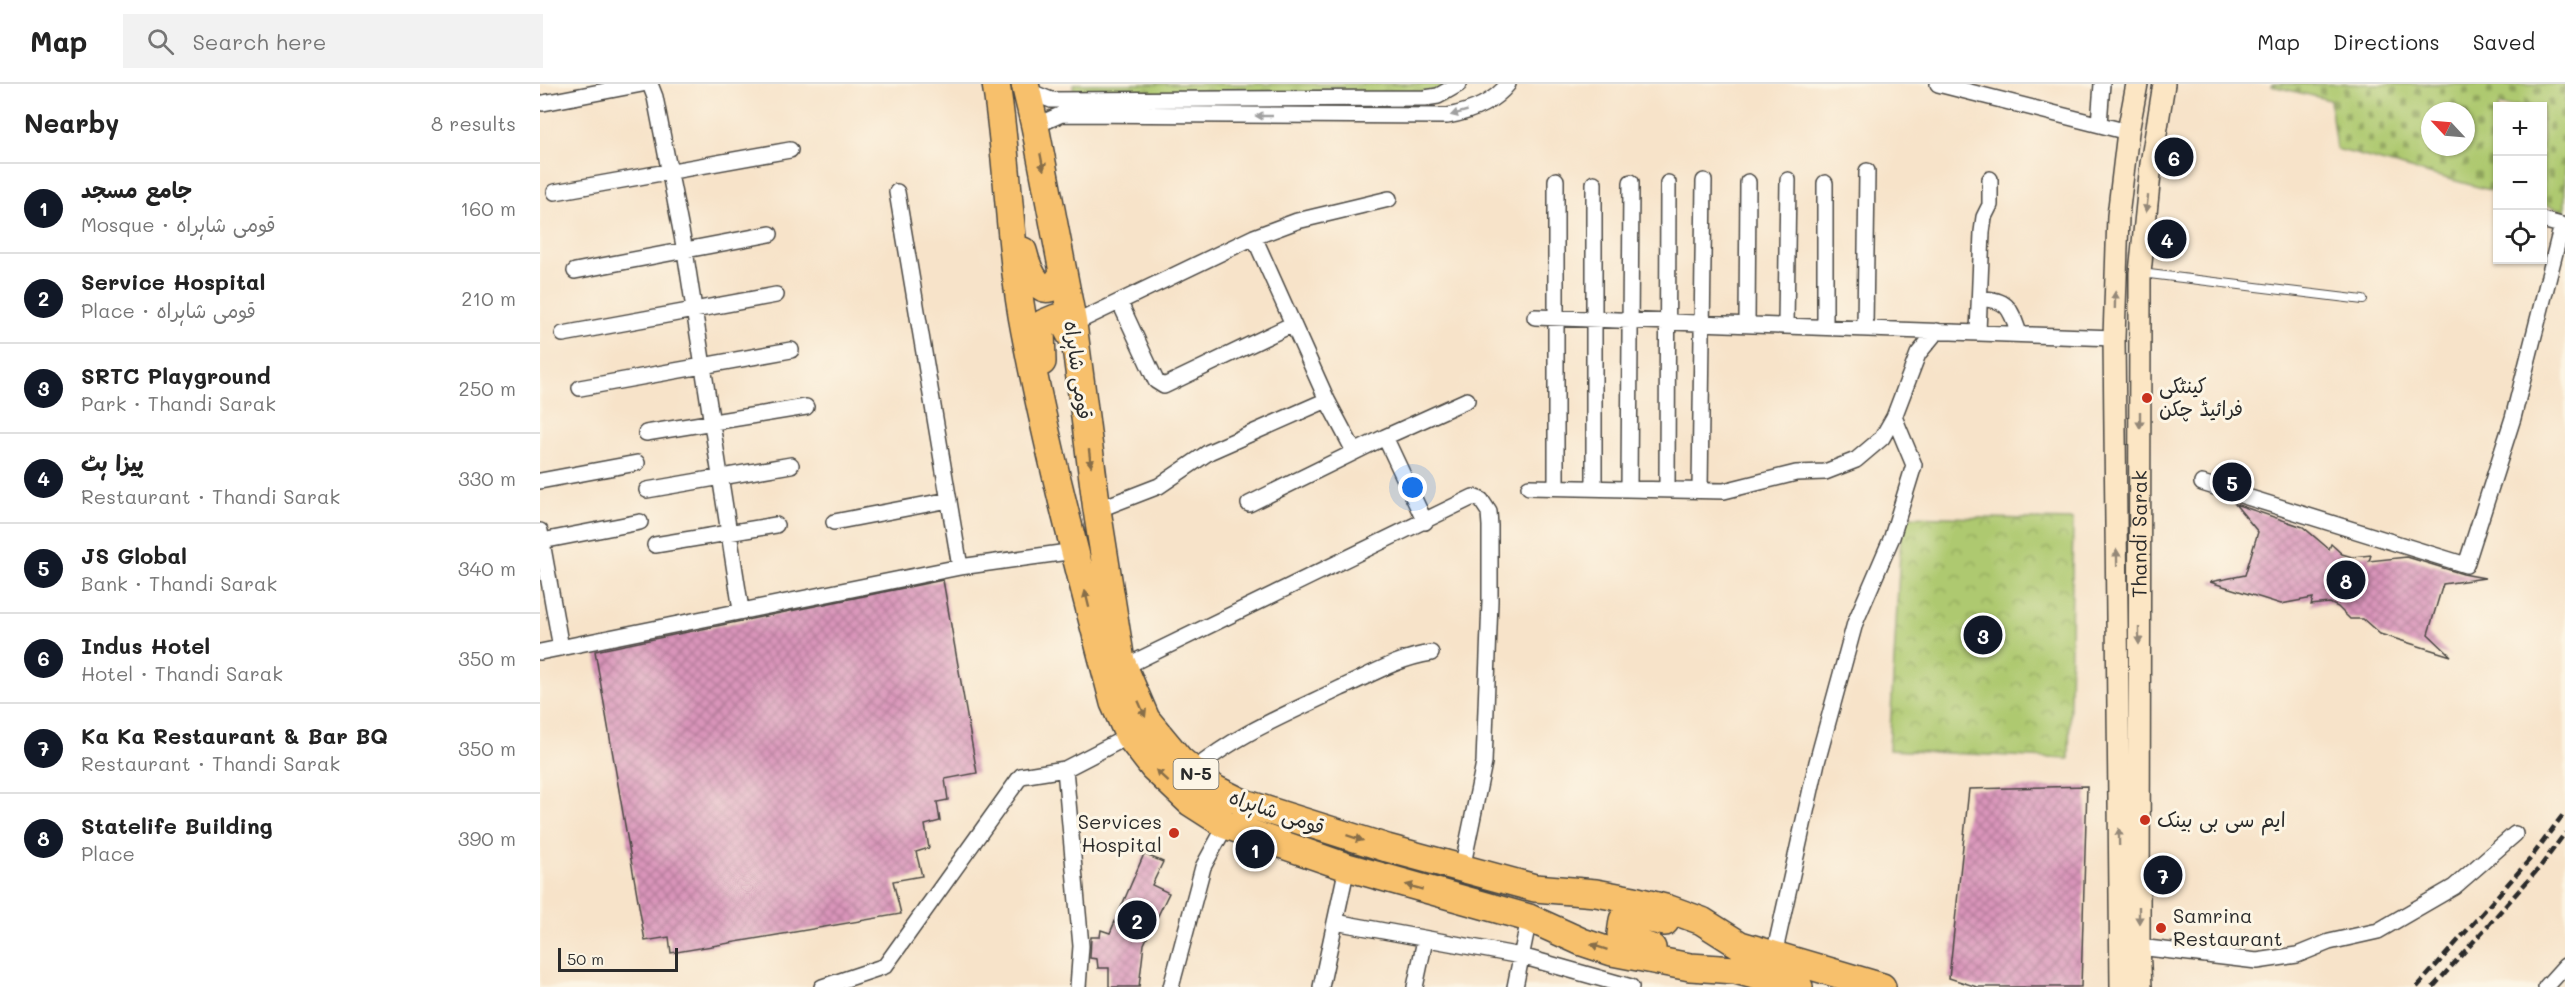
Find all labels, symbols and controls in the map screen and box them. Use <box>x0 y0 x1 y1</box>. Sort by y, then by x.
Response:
search box <box>123 14 543 68</box>
text: Map <box>30 23 87 59</box>
icon: search <box>144 25 177 58</box>
text: Search here <box>192 27 326 56</box>
text: Map <box>2257 28 2300 55</box>
text: Directions <box>2333 28 2440 55</box>
text: Saved <box>2473 28 2535 55</box>
north arrow <box>2421 102 2475 156</box>
map controls <box>2493 102 2547 264</box>
button: + <box>2493 102 2547 156</box>
text: Nearby <box>24 106 119 140</box>
one-way arrow <box>1450 109 1468 118</box>
text: 8 results <box>431 110 516 136</box>
one-way arrow <box>1255 111 1274 121</box>
pin: 6 <box>2154 134 2194 180</box>
one-way arrow <box>1038 152 1047 171</box>
button: − <box>2493 156 2547 210</box>
text: جامع مسجد <box>81 175 192 204</box>
text: 1 <box>39 195 48 221</box>
text: 160 m <box>460 195 516 221</box>
one-way arrow <box>2142 195 2151 214</box>
button: locate <box>2493 210 2547 264</box>
text: Mosque · قومی شاہراہ <box>81 211 276 237</box>
pin: 4 <box>2148 216 2186 262</box>
text: Service Hospital <box>81 267 266 296</box>
text: 2 <box>38 285 49 311</box>
text: 210 m <box>461 285 516 311</box>
one-way arrow <box>2111 290 2120 309</box>
text: Place · قومی شاہراہ <box>81 297 256 323</box>
street label: قومی شاہراہ <box>1056 319 1099 421</box>
text: SRTC Playground <box>81 361 271 390</box>
place label: کینٹکی فرائیڈ چکن <box>2159 372 2243 422</box>
text: 3 <box>38 375 50 401</box>
text: 250 m <box>459 375 516 401</box>
text: Park · Thandi Sarak <box>81 390 276 416</box>
marker: کینٹکی فرائیڈ چکن <box>2140 391 2154 405</box>
one-way arrow <box>2135 410 2145 429</box>
text: پیزا ہٹ <box>81 448 144 477</box>
one-way arrow <box>1085 448 1095 467</box>
pin: 5 <box>2212 460 2252 504</box>
text: 4 <box>37 465 50 491</box>
text: 330 m <box>458 465 516 491</box>
street label: Thandi Sarak <box>2126 470 2152 598</box>
your location <box>1398 473 1427 502</box>
text: Restaurant · Thandi Sarak <box>81 483 340 509</box>
text: JS Global <box>81 541 187 570</box>
one-way arrow <box>2112 548 2121 567</box>
text: 5 <box>38 555 49 581</box>
text: 340 m <box>458 555 516 581</box>
pin: 8 <box>2326 558 2366 602</box>
text: Bank · Thandi Sarak <box>81 570 277 596</box>
one-way arrow <box>1082 590 1091 608</box>
pin: 3 <box>1964 612 2002 658</box>
one-way arrow <box>2134 626 2144 645</box>
text: Indus Hotel <box>81 631 210 660</box>
text: 6 <box>37 645 50 671</box>
text: 350 m <box>458 645 516 671</box>
text: Hotel · Thandi Sarak <box>81 660 283 686</box>
one-way arrow <box>1137 700 1147 718</box>
text: Ka Ka Restaurant & Bar BQ <box>81 721 388 750</box>
text: 7 <box>38 735 49 761</box>
text: 350 m <box>458 735 516 761</box>
text: Restaurant · Thandi Sarak <box>81 750 340 776</box>
road number: N-5 <box>1174 759 1218 789</box>
one-way arrow <box>1154 769 1169 783</box>
street label: قومی شاہراہ <box>1225 783 1329 842</box>
place label: ایم سی بی بینک <box>2157 806 2286 836</box>
place label: Services Hospital <box>1078 808 1162 857</box>
text: Statelife Building <box>81 811 273 840</box>
marker: ایم سی بی بینک <box>2138 813 2152 827</box>
text: 8 <box>37 825 50 851</box>
text: 390 m <box>458 825 516 851</box>
marker: Services Hospital <box>1167 826 1181 840</box>
pin: 1 <box>1236 826 1274 872</box>
one-way arrow <box>2114 827 2124 846</box>
one-way arrow <box>1346 834 1364 843</box>
text: Place <box>81 840 135 866</box>
pin: 7 <box>2144 852 2182 898</box>
one-way arrow <box>1405 882 1423 891</box>
pin: 2 <box>1118 898 1156 942</box>
place label: Samrina Restaurant <box>2173 902 2283 951</box>
one-way arrow <box>2134 905 2144 924</box>
marker: Samrina Restaurant <box>2154 921 2168 935</box>
one-way arrow <box>1590 942 1608 951</box>
scale bar <box>558 945 678 972</box>
text: 50 m <box>567 948 604 969</box>

